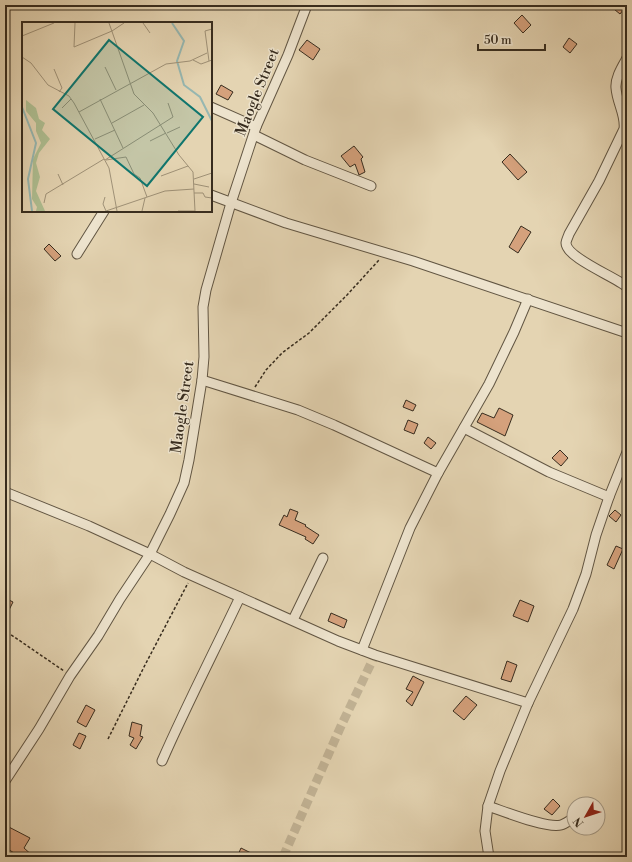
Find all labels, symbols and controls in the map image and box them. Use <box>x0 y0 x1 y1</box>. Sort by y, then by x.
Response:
inset map <box>22 22 212 212</box>
scale bar <box>478 26 545 52</box>
text: 50 m <box>484 33 512 48</box>
street label: Maogle Street <box>231 45 284 139</box>
street label: Maogle Street <box>167 359 198 454</box>
north arrow <box>566 796 606 836</box>
text: N <box>571 814 587 829</box>

